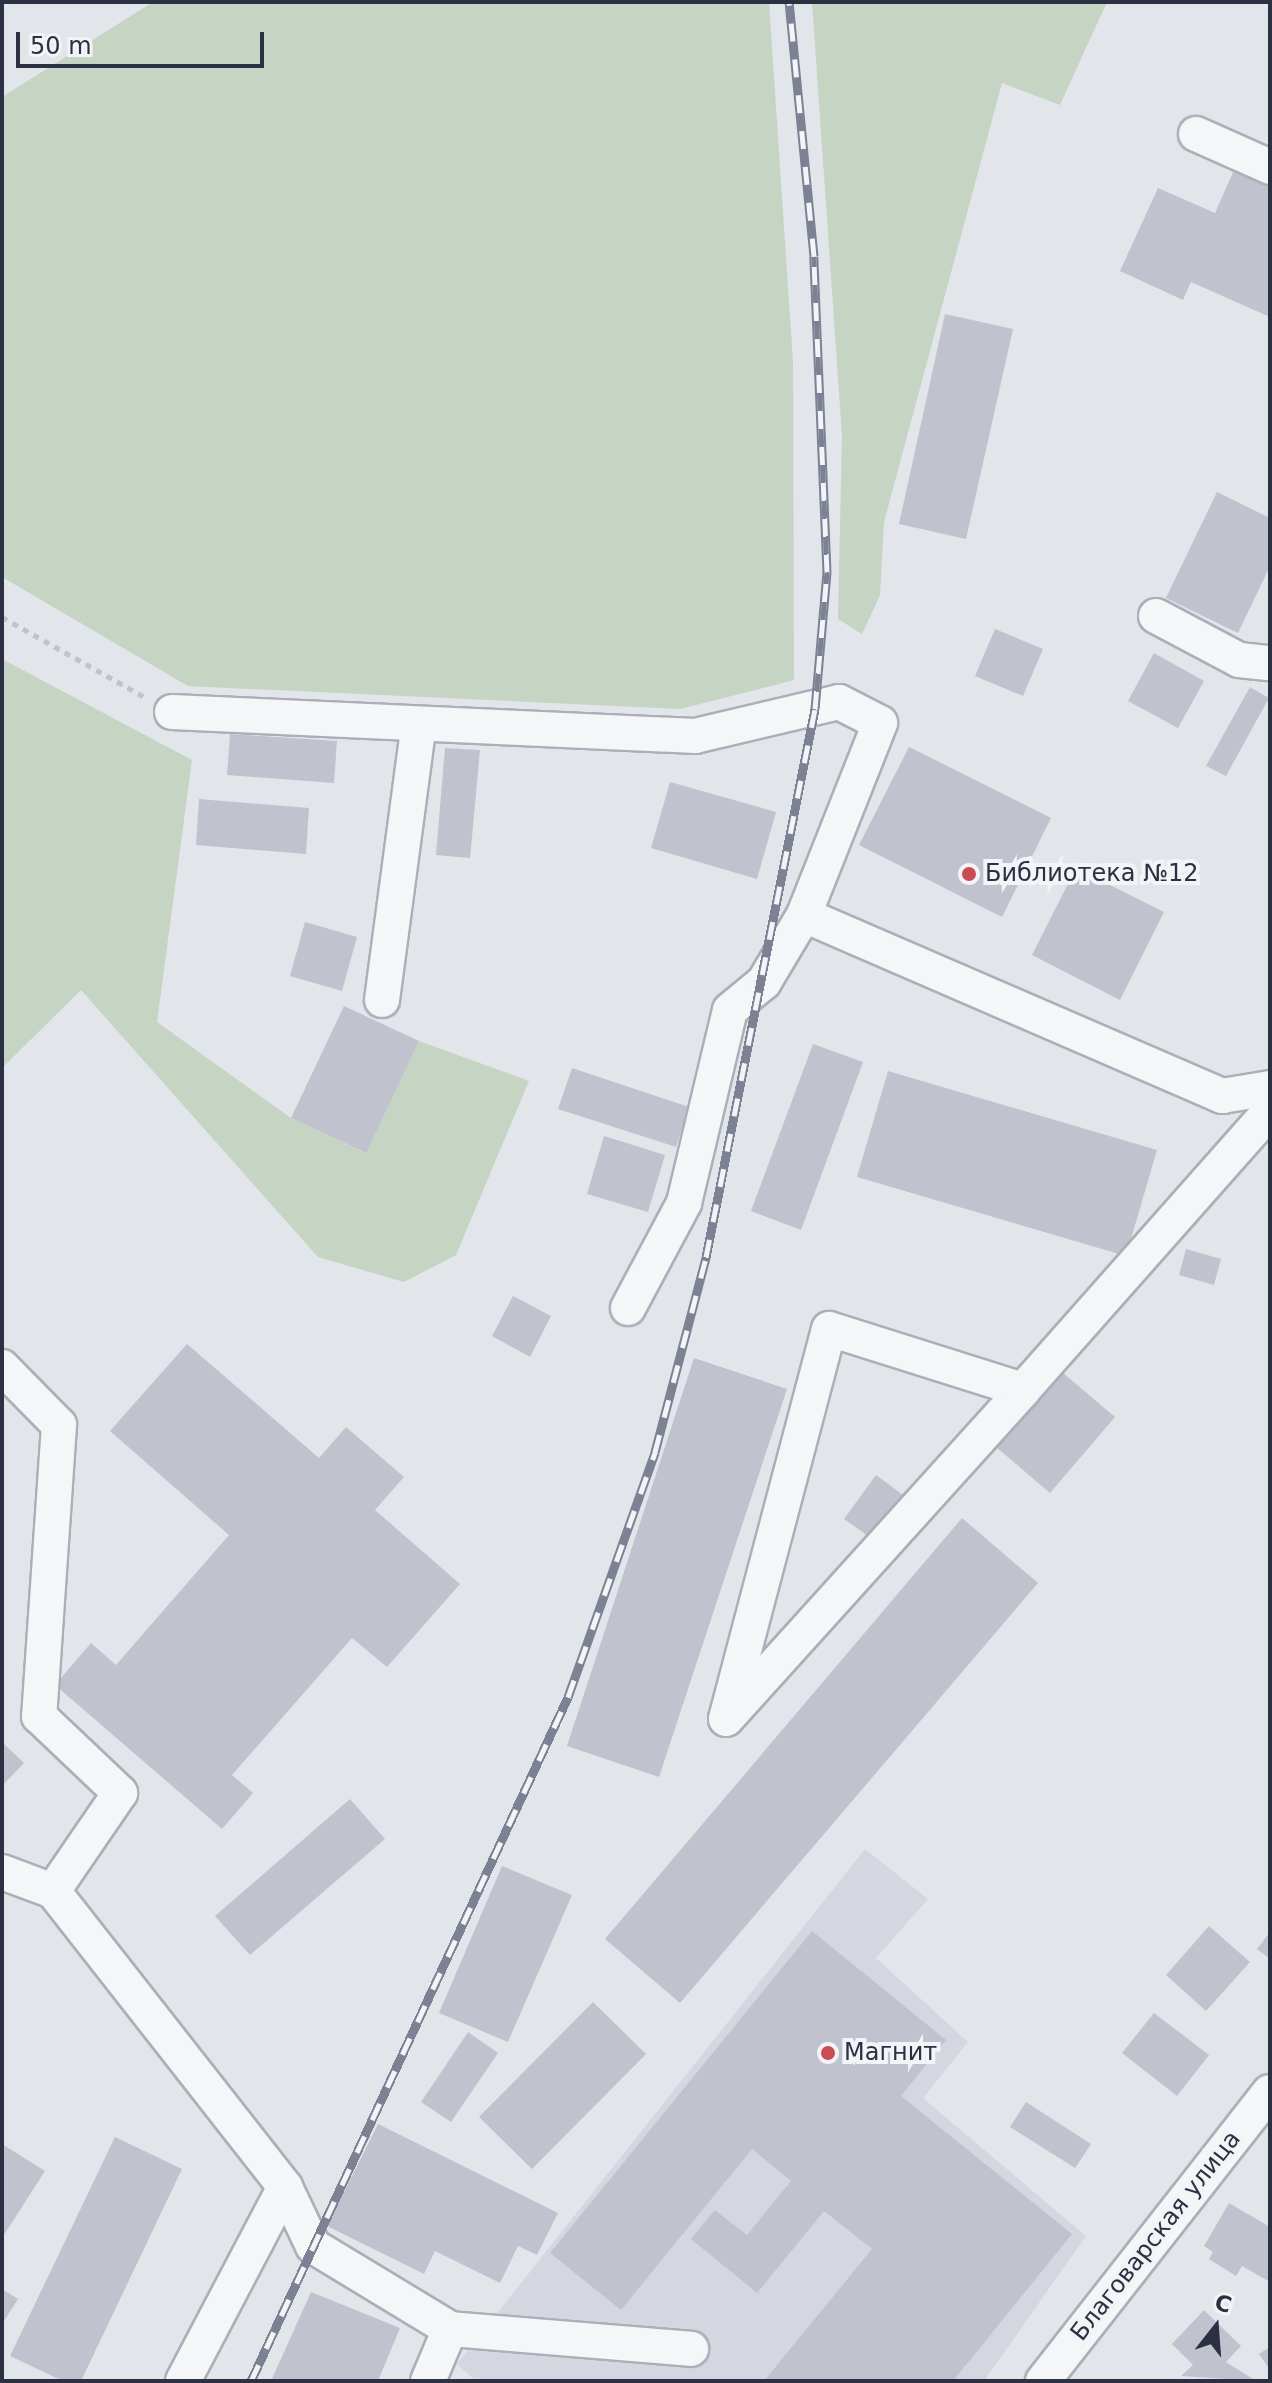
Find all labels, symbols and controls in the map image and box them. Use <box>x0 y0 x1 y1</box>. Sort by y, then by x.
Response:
scale bar <box>20 16 268 66</box>
text: 50 m <box>30 32 92 60</box>
place label: Библиотека №12 <box>985 860 1199 888</box>
marker: Библиотека №12 <box>960 865 978 883</box>
place label: Магнит <box>844 2039 937 2067</box>
marker: Магнит <box>819 2044 837 2062</box>
street label: Благоварская улица <box>1065 2125 1247 2347</box>
north arrow <box>1176 2287 1256 2367</box>
text: С <box>1212 2289 1235 2318</box>

